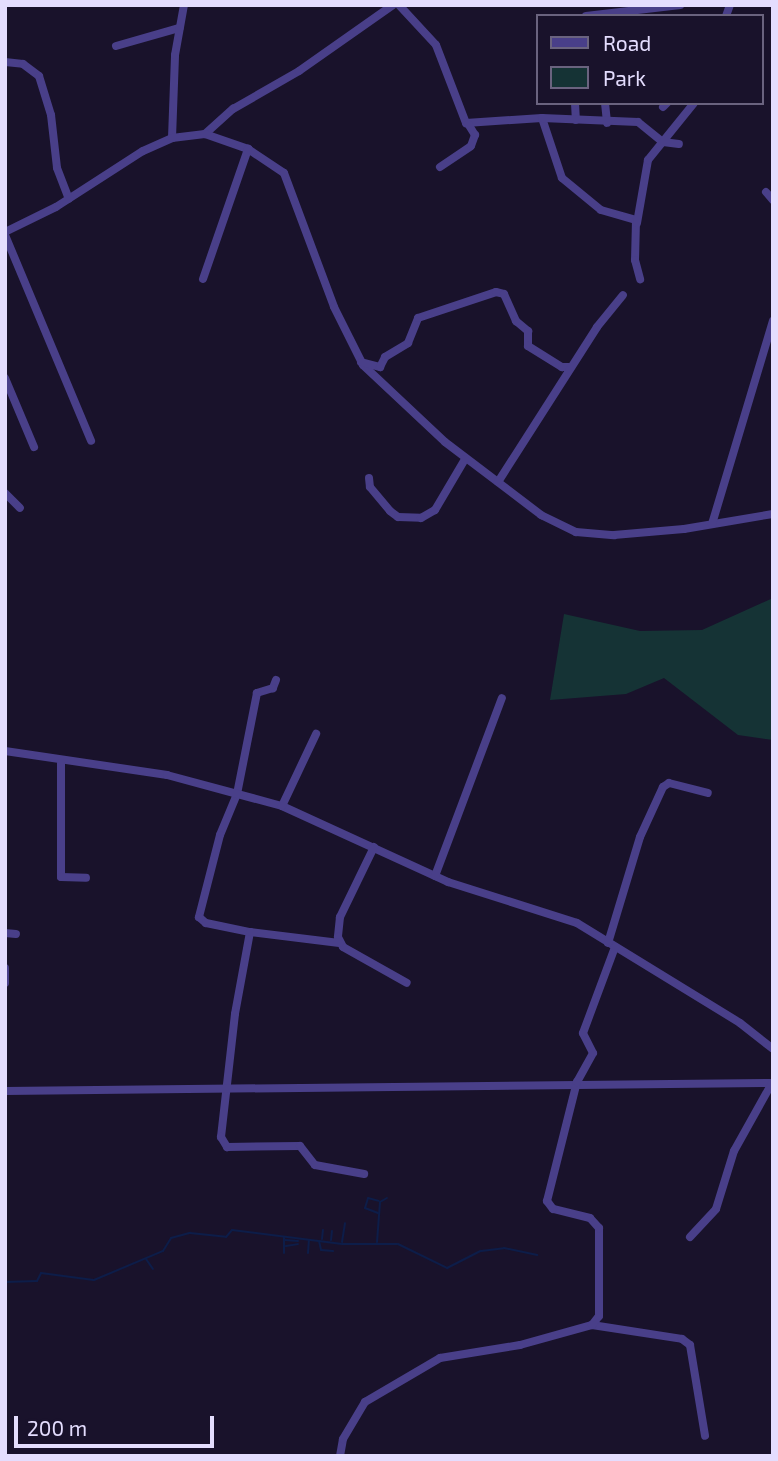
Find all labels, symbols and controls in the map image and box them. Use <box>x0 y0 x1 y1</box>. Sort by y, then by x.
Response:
legend <box>536 14 764 105</box>
text: Road <box>603 30 651 55</box>
text: Park <box>603 65 646 90</box>
scale bar <box>18 1402 217 1446</box>
text: 200 m <box>27 1415 87 1440</box>

